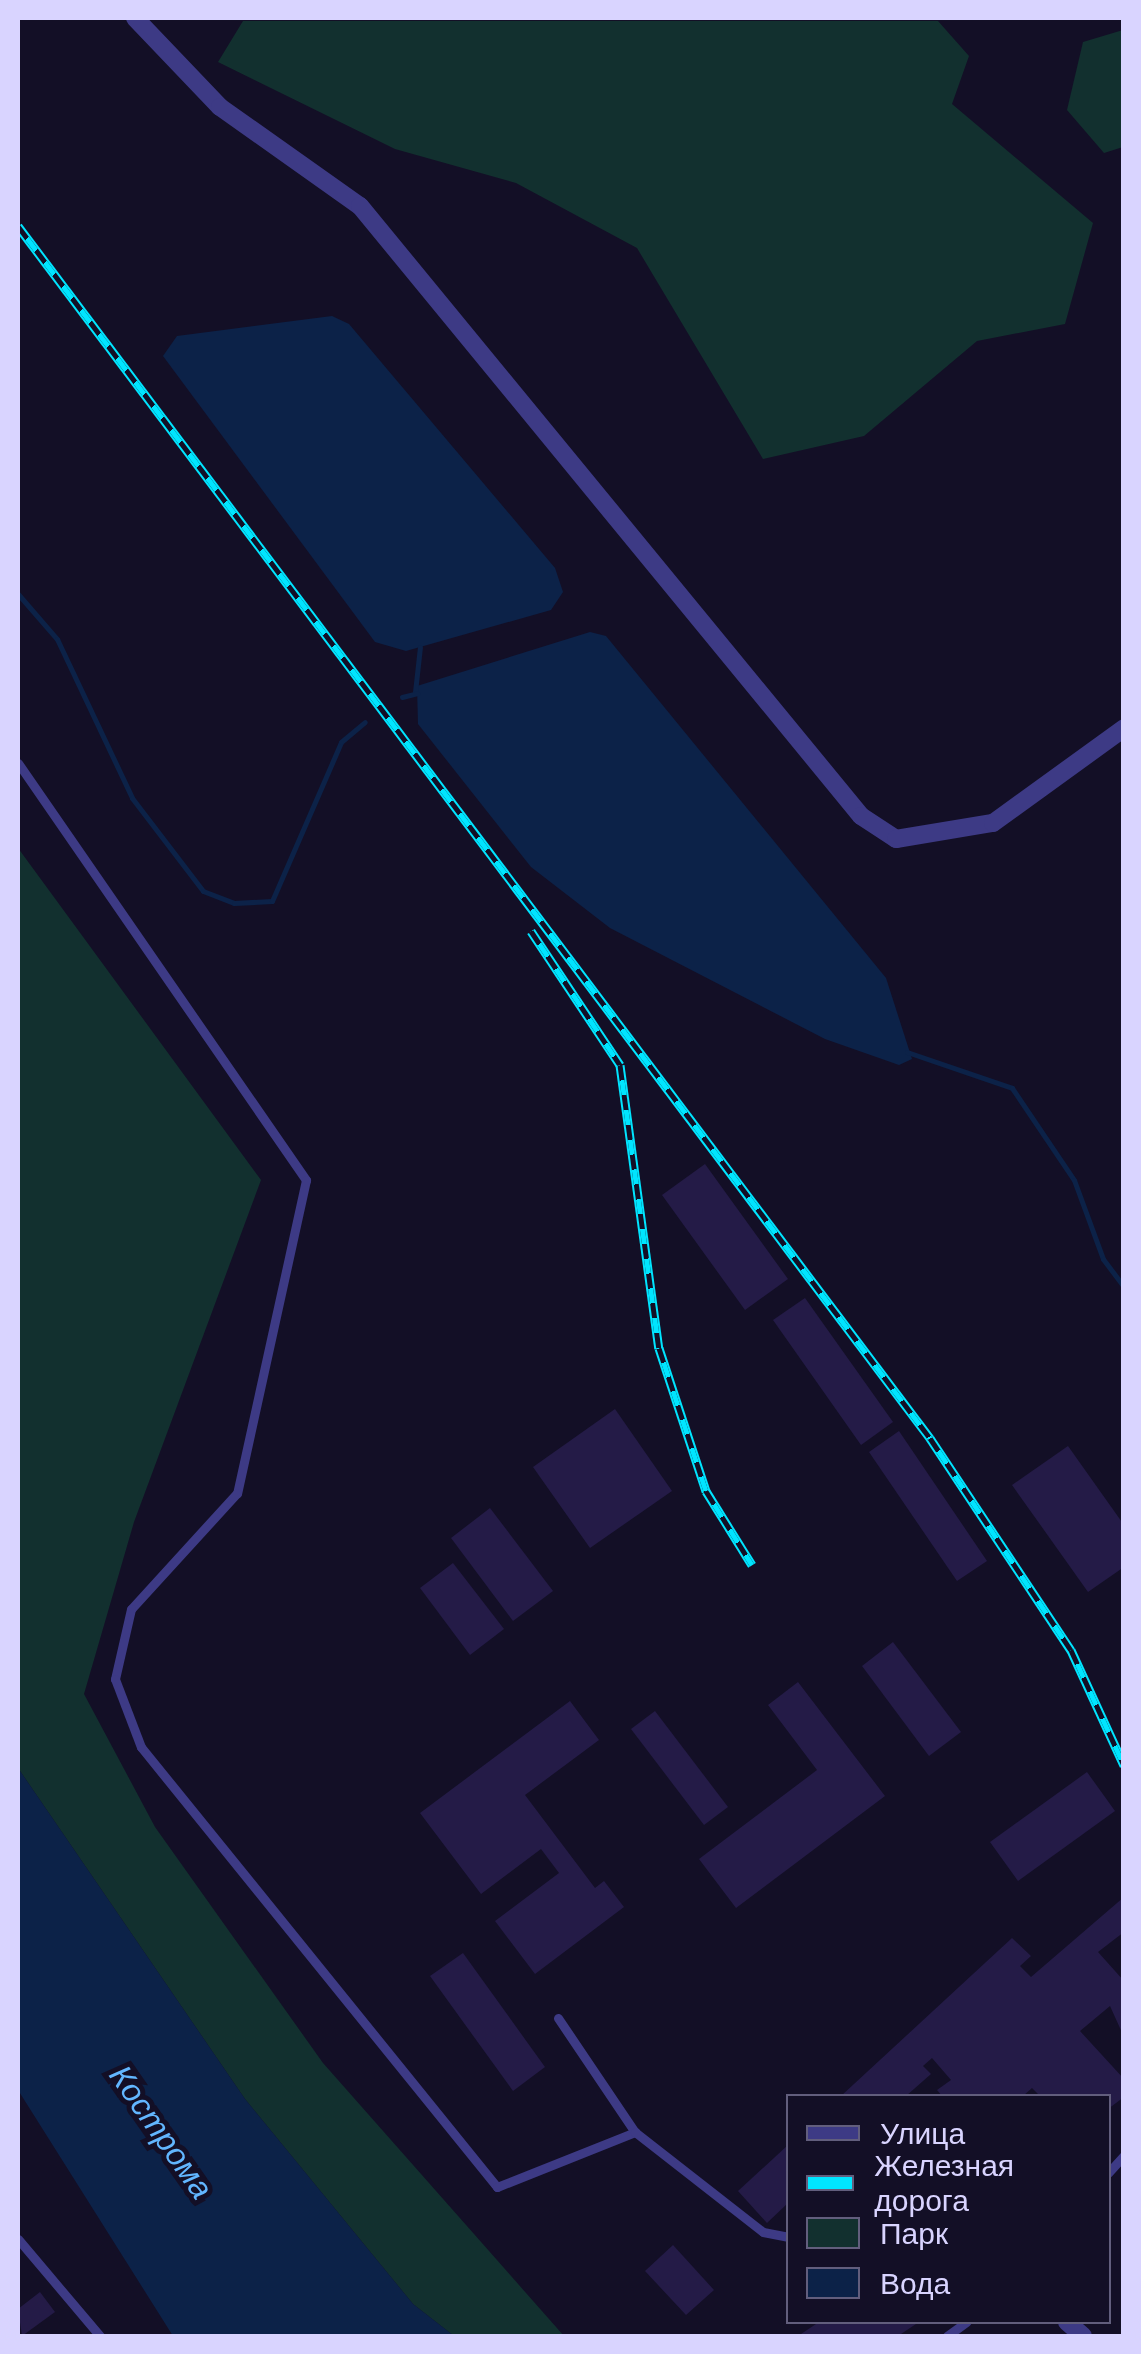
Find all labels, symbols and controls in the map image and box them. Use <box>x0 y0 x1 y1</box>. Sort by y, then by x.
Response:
water label: Кострома <box>101 2058 221 2206</box>
legend <box>786 2094 1111 2324</box>
text: Улица <box>880 2116 965 2151</box>
text: Железная дорога <box>874 2148 1014 2218</box>
text: Парк <box>880 2216 948 2251</box>
text: Вода <box>880 2266 950 2301</box>

